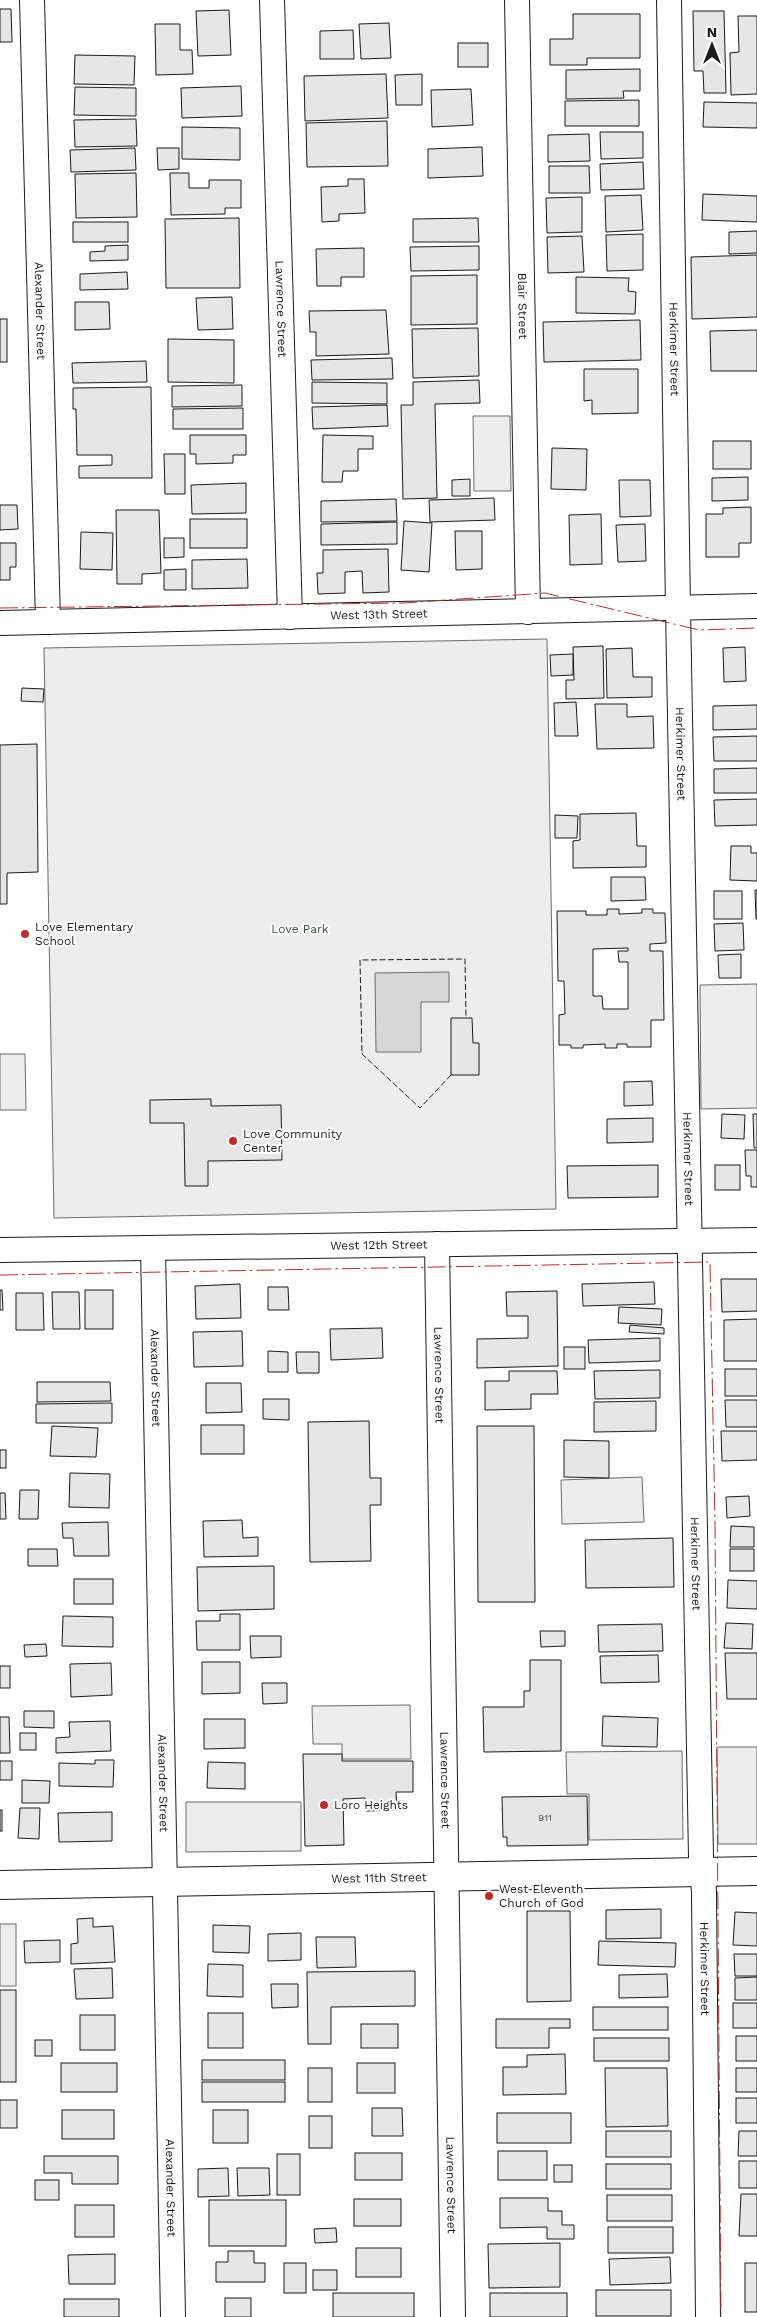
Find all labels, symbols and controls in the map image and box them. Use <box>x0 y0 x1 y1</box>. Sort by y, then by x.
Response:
north arrow <box>687 20 737 70</box>
text: N <box>707 24 717 40</box>
street label: Lawrence Street <box>273 260 289 358</box>
street label: Alexander Street <box>32 262 48 360</box>
street label: Blair Street <box>515 273 530 339</box>
street label: Herkimer Street <box>666 302 682 396</box>
street label: West 13th Street <box>330 606 428 623</box>
street label: Herkimer Street <box>673 707 689 801</box>
place label: Love Elementary School <box>35 920 134 948</box>
park label: Love Park <box>271 922 329 936</box>
marker: Love Elementary School <box>19 928 31 940</box>
street label: Herkimer Street <box>680 1112 696 1206</box>
place label: Love Community Center <box>243 1127 343 1155</box>
marker: Love Community Center <box>227 1135 239 1147</box>
street label: West 12th Street <box>330 1237 428 1253</box>
street label: Lawrence Street <box>431 1326 447 1424</box>
street label: Alexander Street <box>148 1329 163 1427</box>
street label: Herkimer Street <box>688 1517 703 1611</box>
street label: Lawrence Street <box>437 1731 453 1829</box>
street label: Alexander Street <box>155 1734 171 1832</box>
place label: Loro Heights <box>334 1798 408 1812</box>
marker: Loro Heights <box>318 1799 330 1811</box>
house number: 911 <box>538 1812 552 1823</box>
street label: West 11th Street <box>331 1870 427 1886</box>
place label: West Eleventh Church of God <box>499 1882 584 1910</box>
marker: West Eleventh Church of God <box>483 1890 495 1902</box>
street label: Herkimer Street <box>697 1922 712 2016</box>
street label: Lawrence Street <box>443 2136 459 2233</box>
street label: Alexander Street <box>163 2139 179 2237</box>

